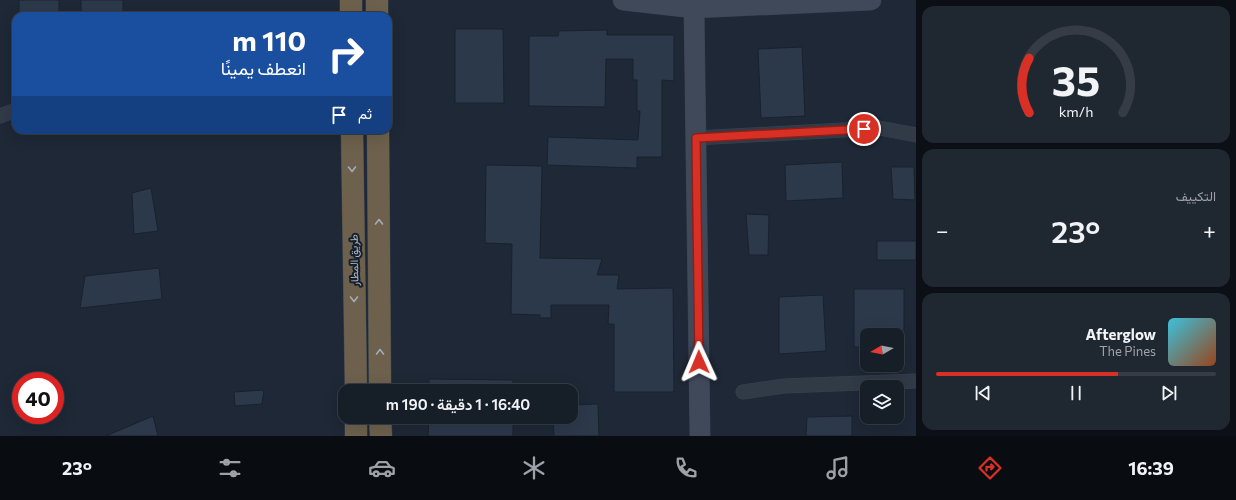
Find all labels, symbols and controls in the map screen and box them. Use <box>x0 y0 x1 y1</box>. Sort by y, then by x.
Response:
text: 110 m <box>232 23 306 57</box>
icon: right <box>320 28 372 80</box>
text: 35 <box>1052 53 1100 104</box>
text: انعطف يمينًا <box>221 57 306 79</box>
text: km/h <box>1059 101 1093 119</box>
icon: arrive <box>328 104 350 126</box>
text: ثم <box>358 104 372 122</box>
pin <box>847 112 881 146</box>
icon: arrive <box>853 118 875 140</box>
one-way arrow <box>348 166 356 172</box>
text: التكييف <box>1176 188 1216 204</box>
text: 23° <box>1051 212 1100 249</box>
text: − <box>936 217 949 244</box>
text: + <box>1203 217 1216 244</box>
one-way arrow <box>375 219 383 225</box>
street label: طريق المطار <box>347 234 361 287</box>
one-way arrow <box>350 296 358 302</box>
text: Afterglow <box>1086 325 1156 343</box>
north arrow <box>860 328 904 372</box>
map controls <box>860 328 904 424</box>
position arrow <box>678 341 720 383</box>
text: The Pines <box>1099 343 1156 359</box>
one-way arrow <box>376 349 384 355</box>
speed limit sign: 40 <box>12 372 64 424</box>
button: layers <box>860 380 904 424</box>
icon: previous <box>972 382 994 404</box>
icon: pause <box>1065 382 1087 404</box>
icon: next <box>1158 382 1180 404</box>
text: 16:40 · 1 دقيقة · 190 m <box>386 395 530 413</box>
icon: filters <box>216 454 244 482</box>
icon: car <box>368 454 396 482</box>
icon: climate <box>520 454 548 482</box>
icon: phone <box>672 454 700 482</box>
icon: music <box>824 454 852 482</box>
icon: directions <box>976 454 1004 482</box>
text: 23° <box>62 457 92 479</box>
text: 16:39 <box>1128 457 1174 479</box>

